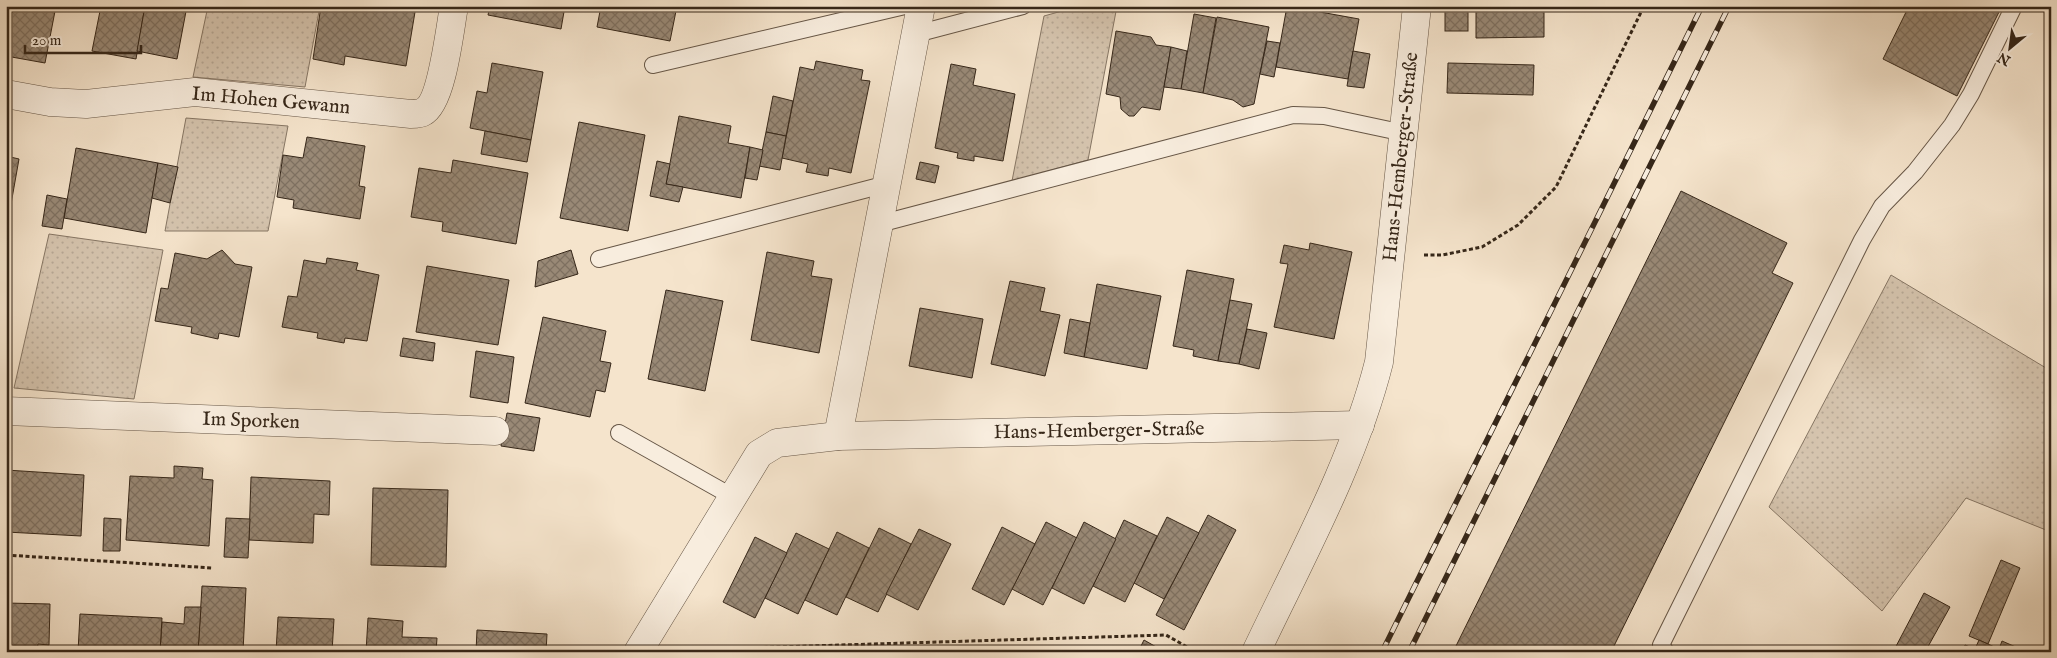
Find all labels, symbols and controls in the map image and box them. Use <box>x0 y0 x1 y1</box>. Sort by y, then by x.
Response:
scale bar <box>25 22 141 54</box>
north arrow <box>1984 22 2034 72</box>
text: 20 m <box>32 31 62 50</box>
text: N <box>1995 48 2015 70</box>
street label: Hans-Hemberger-Straße <box>1378 51 1424 263</box>
street label: Im Hohen Gewann <box>191 82 352 120</box>
street label: Im Sporken <box>202 407 301 435</box>
street label: Hans-Hemberger-Straße <box>993 417 1205 445</box>

